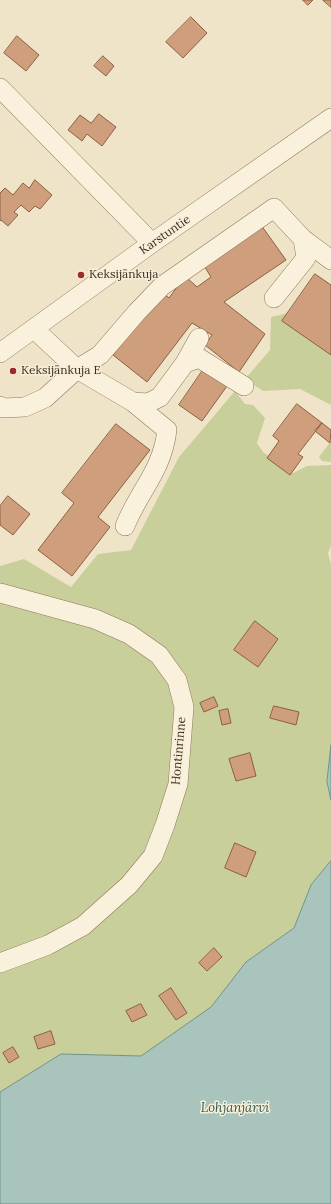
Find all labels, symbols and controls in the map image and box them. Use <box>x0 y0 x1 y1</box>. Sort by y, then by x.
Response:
street label: Karstuntie <box>137 212 193 258</box>
place label: Keksijänkuja <box>89 268 158 282</box>
marker: Keksijänkuja <box>76 270 86 280</box>
place label: Keksijänkuja E <box>21 364 101 378</box>
marker: Keksijänkuja E <box>8 366 18 376</box>
street label: Hontinrinne <box>169 716 189 786</box>
water label: Lohjanjärvi <box>201 1100 269 1116</box>

